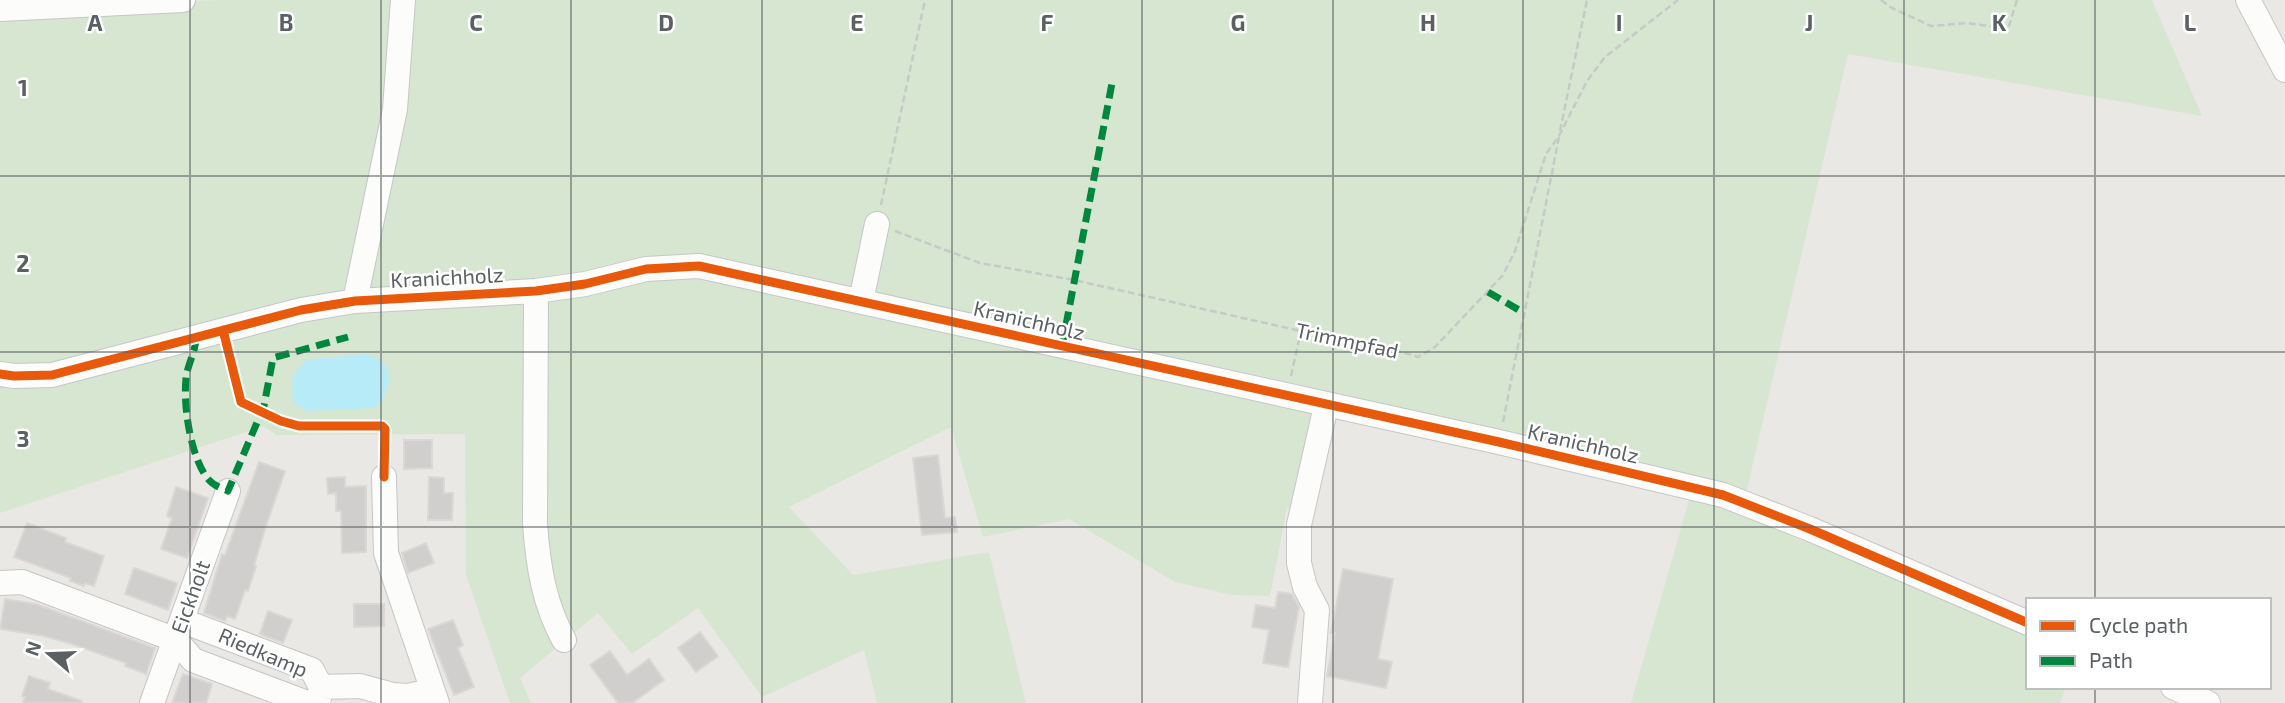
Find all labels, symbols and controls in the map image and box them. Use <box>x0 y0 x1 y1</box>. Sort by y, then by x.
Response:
text: A <box>87 8 103 36</box>
text: B <box>279 8 293 36</box>
text: C <box>469 8 483 36</box>
text: D <box>658 8 674 36</box>
text: E <box>850 8 864 36</box>
text: F <box>1041 8 1054 36</box>
text: G <box>1231 8 1245 36</box>
text: H <box>1420 8 1436 36</box>
text: I <box>1616 8 1622 36</box>
text: J <box>1805 8 1813 36</box>
text: K <box>1992 8 2007 36</box>
text: L <box>2184 8 2196 36</box>
text: 1 <box>18 73 28 101</box>
text: 2 <box>16 249 30 277</box>
street label: Kranichholz <box>390 261 504 292</box>
street label: Kranichholz <box>971 295 1087 344</box>
street label: Trimmpfad <box>1294 316 1401 363</box>
street label: Kranichholz <box>1525 418 1641 467</box>
text: 3 <box>16 424 30 452</box>
street label: Eickholt <box>165 556 214 637</box>
legend <box>2026 598 2271 689</box>
text: Cycle path <box>2089 612 2188 637</box>
north arrow <box>14 619 84 689</box>
street label: Riedkamp <box>215 622 312 682</box>
text: N <box>19 638 46 659</box>
text: Path <box>2089 647 2133 672</box>

